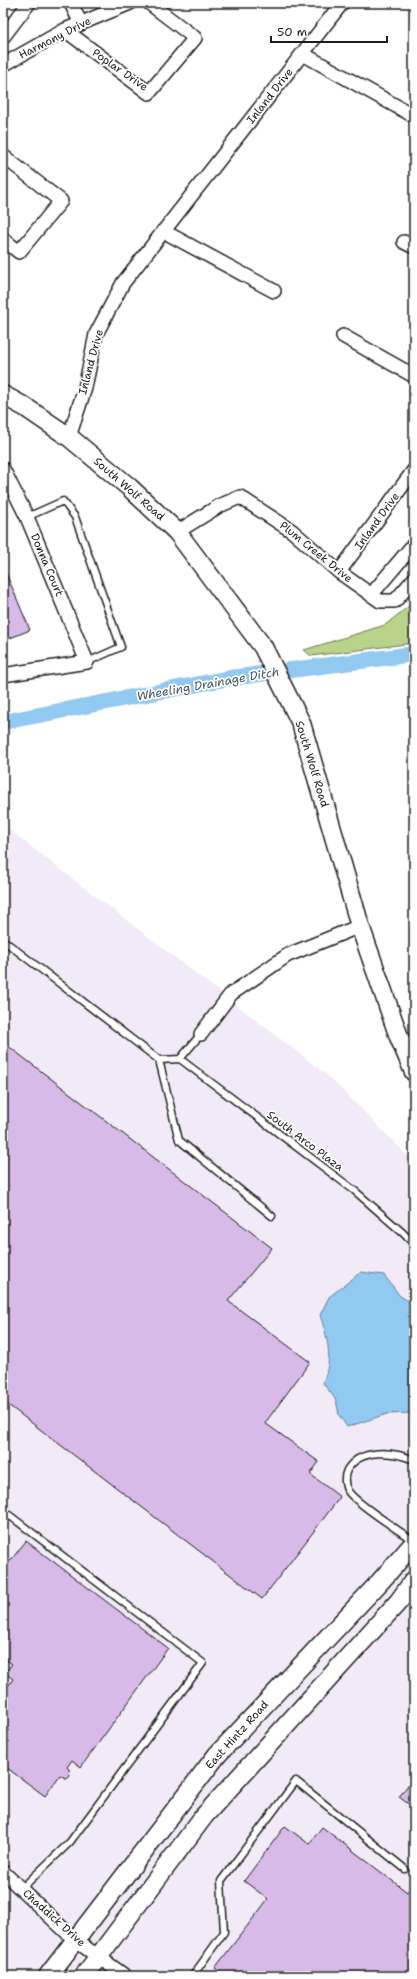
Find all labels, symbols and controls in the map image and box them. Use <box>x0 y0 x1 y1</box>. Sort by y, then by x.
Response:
street label: Harmony Drive <box>16 13 94 63</box>
scale bar <box>271 18 387 44</box>
text: 50 m <box>277 24 307 40</box>
street label: Poplar Drive <box>89 45 151 95</box>
street label: Inland Drive <box>243 65 297 127</box>
street label: Inland Drive <box>75 328 107 396</box>
street label: South Wolf Road <box>90 454 168 524</box>
street label: Inland Drive <box>351 489 403 553</box>
street label: Plum Creek Drive <box>277 518 355 586</box>
street label: Donna Court <box>27 531 67 599</box>
water label: Wheeling Drainage Ditch <box>136 664 280 704</box>
street label: South Wolf Road <box>292 719 332 809</box>
street label: South Arco Plaza <box>264 1107 346 1175</box>
street label: East Hintz Road <box>202 1697 272 1773</box>
street label: Chaddick Drive <box>20 1886 88 1950</box>

